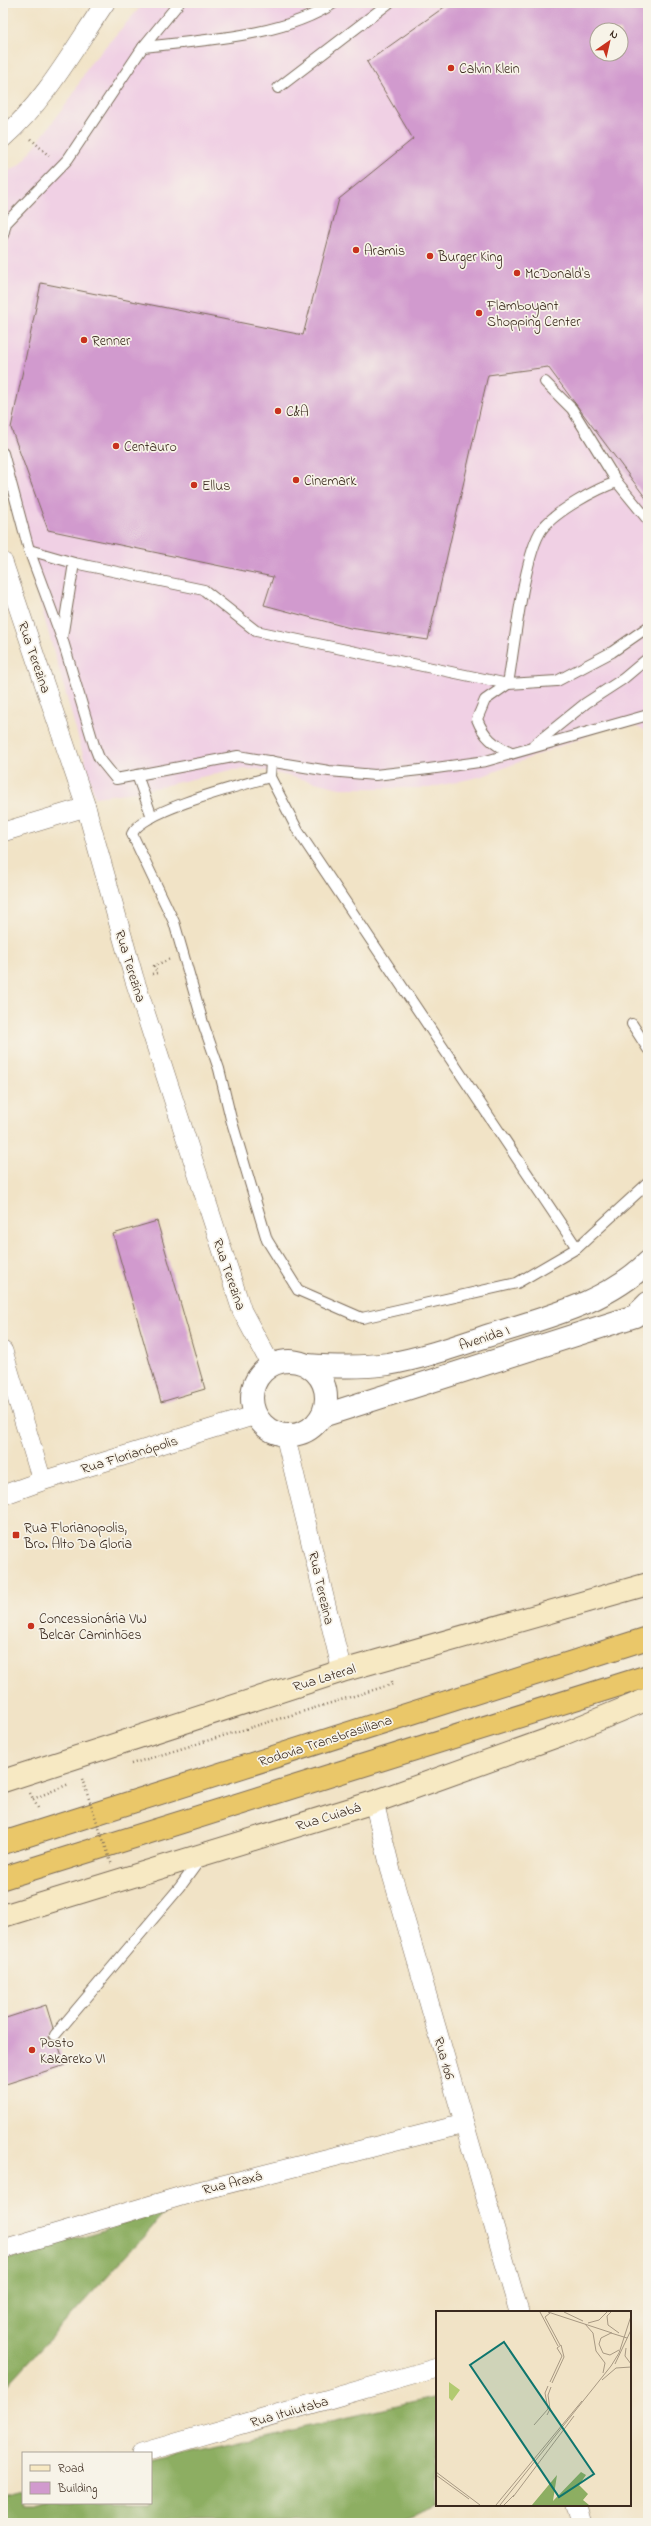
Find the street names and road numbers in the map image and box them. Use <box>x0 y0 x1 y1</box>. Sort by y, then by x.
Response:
street label: Rua Terezina <box>12 619 56 696</box>
street label: Rua Terezina <box>109 928 151 1005</box>
street label: Rua Terezina <box>207 1236 251 1313</box>
street label: Avenida I <box>456 1320 513 1357</box>
street label: Rua Florianópolis <box>78 1431 181 1480</box>
street label: Rua Terezina <box>302 1550 339 1627</box>
street label: Rua Lateral <box>290 1659 358 1698</box>
street label: Rodovia Transbrasiliana <box>256 1710 395 1773</box>
street label: Rua Cuiabá <box>293 1798 364 1837</box>
street label: Rua 106 <box>427 2035 460 2082</box>
street label: Rua Araxá <box>200 2166 264 2201</box>
street label: Rua Ituiutaba <box>248 2391 331 2434</box>

